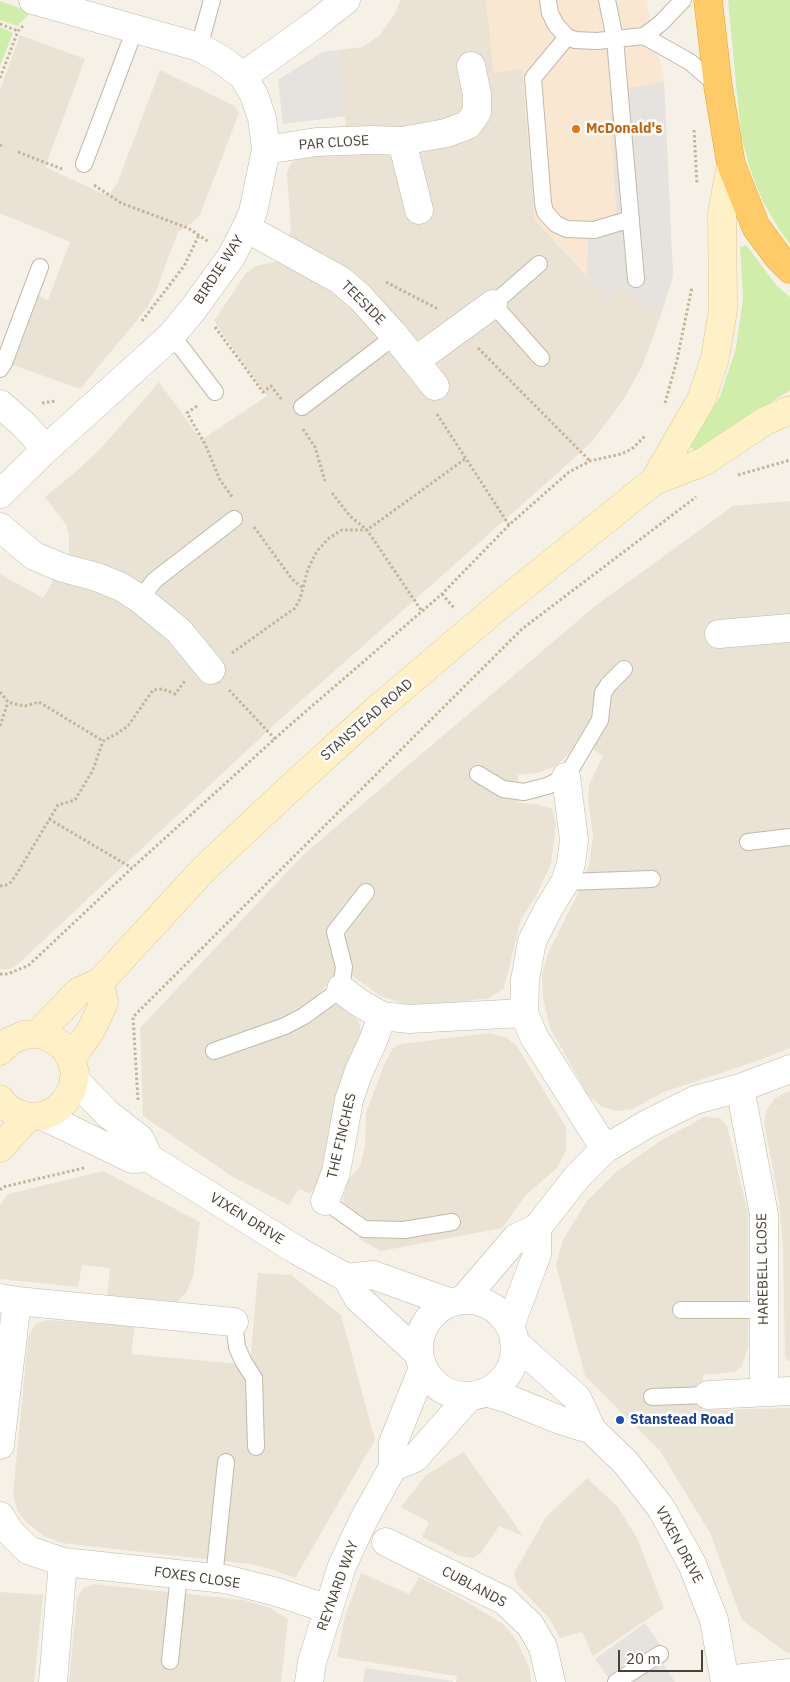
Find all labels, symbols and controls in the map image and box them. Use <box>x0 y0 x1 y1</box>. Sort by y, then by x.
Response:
place label: McDonald's <box>586 121 662 137</box>
marker: McDonald's <box>570 123 582 135</box>
street label: PAR CLOSE <box>298 132 370 154</box>
street label: BIRDIE WAY <box>190 232 248 308</box>
street label: TEESIDE <box>337 277 389 329</box>
street label: STANSTEAD ROAD <box>317 675 417 765</box>
street label: THE FINCHES <box>324 1091 360 1181</box>
street label: VIXEN DRIVE <box>207 1189 287 1249</box>
street label: HAREBELL CLOSE <box>754 1213 772 1325</box>
place label: Stanstead Road <box>630 1412 734 1428</box>
marker: Stanstead Road <box>614 1414 626 1426</box>
street label: VIXEN DRIVE <box>652 1504 706 1586</box>
street label: REYNARD WAY <box>314 1539 362 1633</box>
street label: CUBLANDS <box>439 1563 509 1611</box>
street label: FOXES CLOSE <box>153 1564 241 1592</box>
scale bar <box>620 1640 705 1672</box>
text: 20 m <box>626 1649 661 1668</box>

